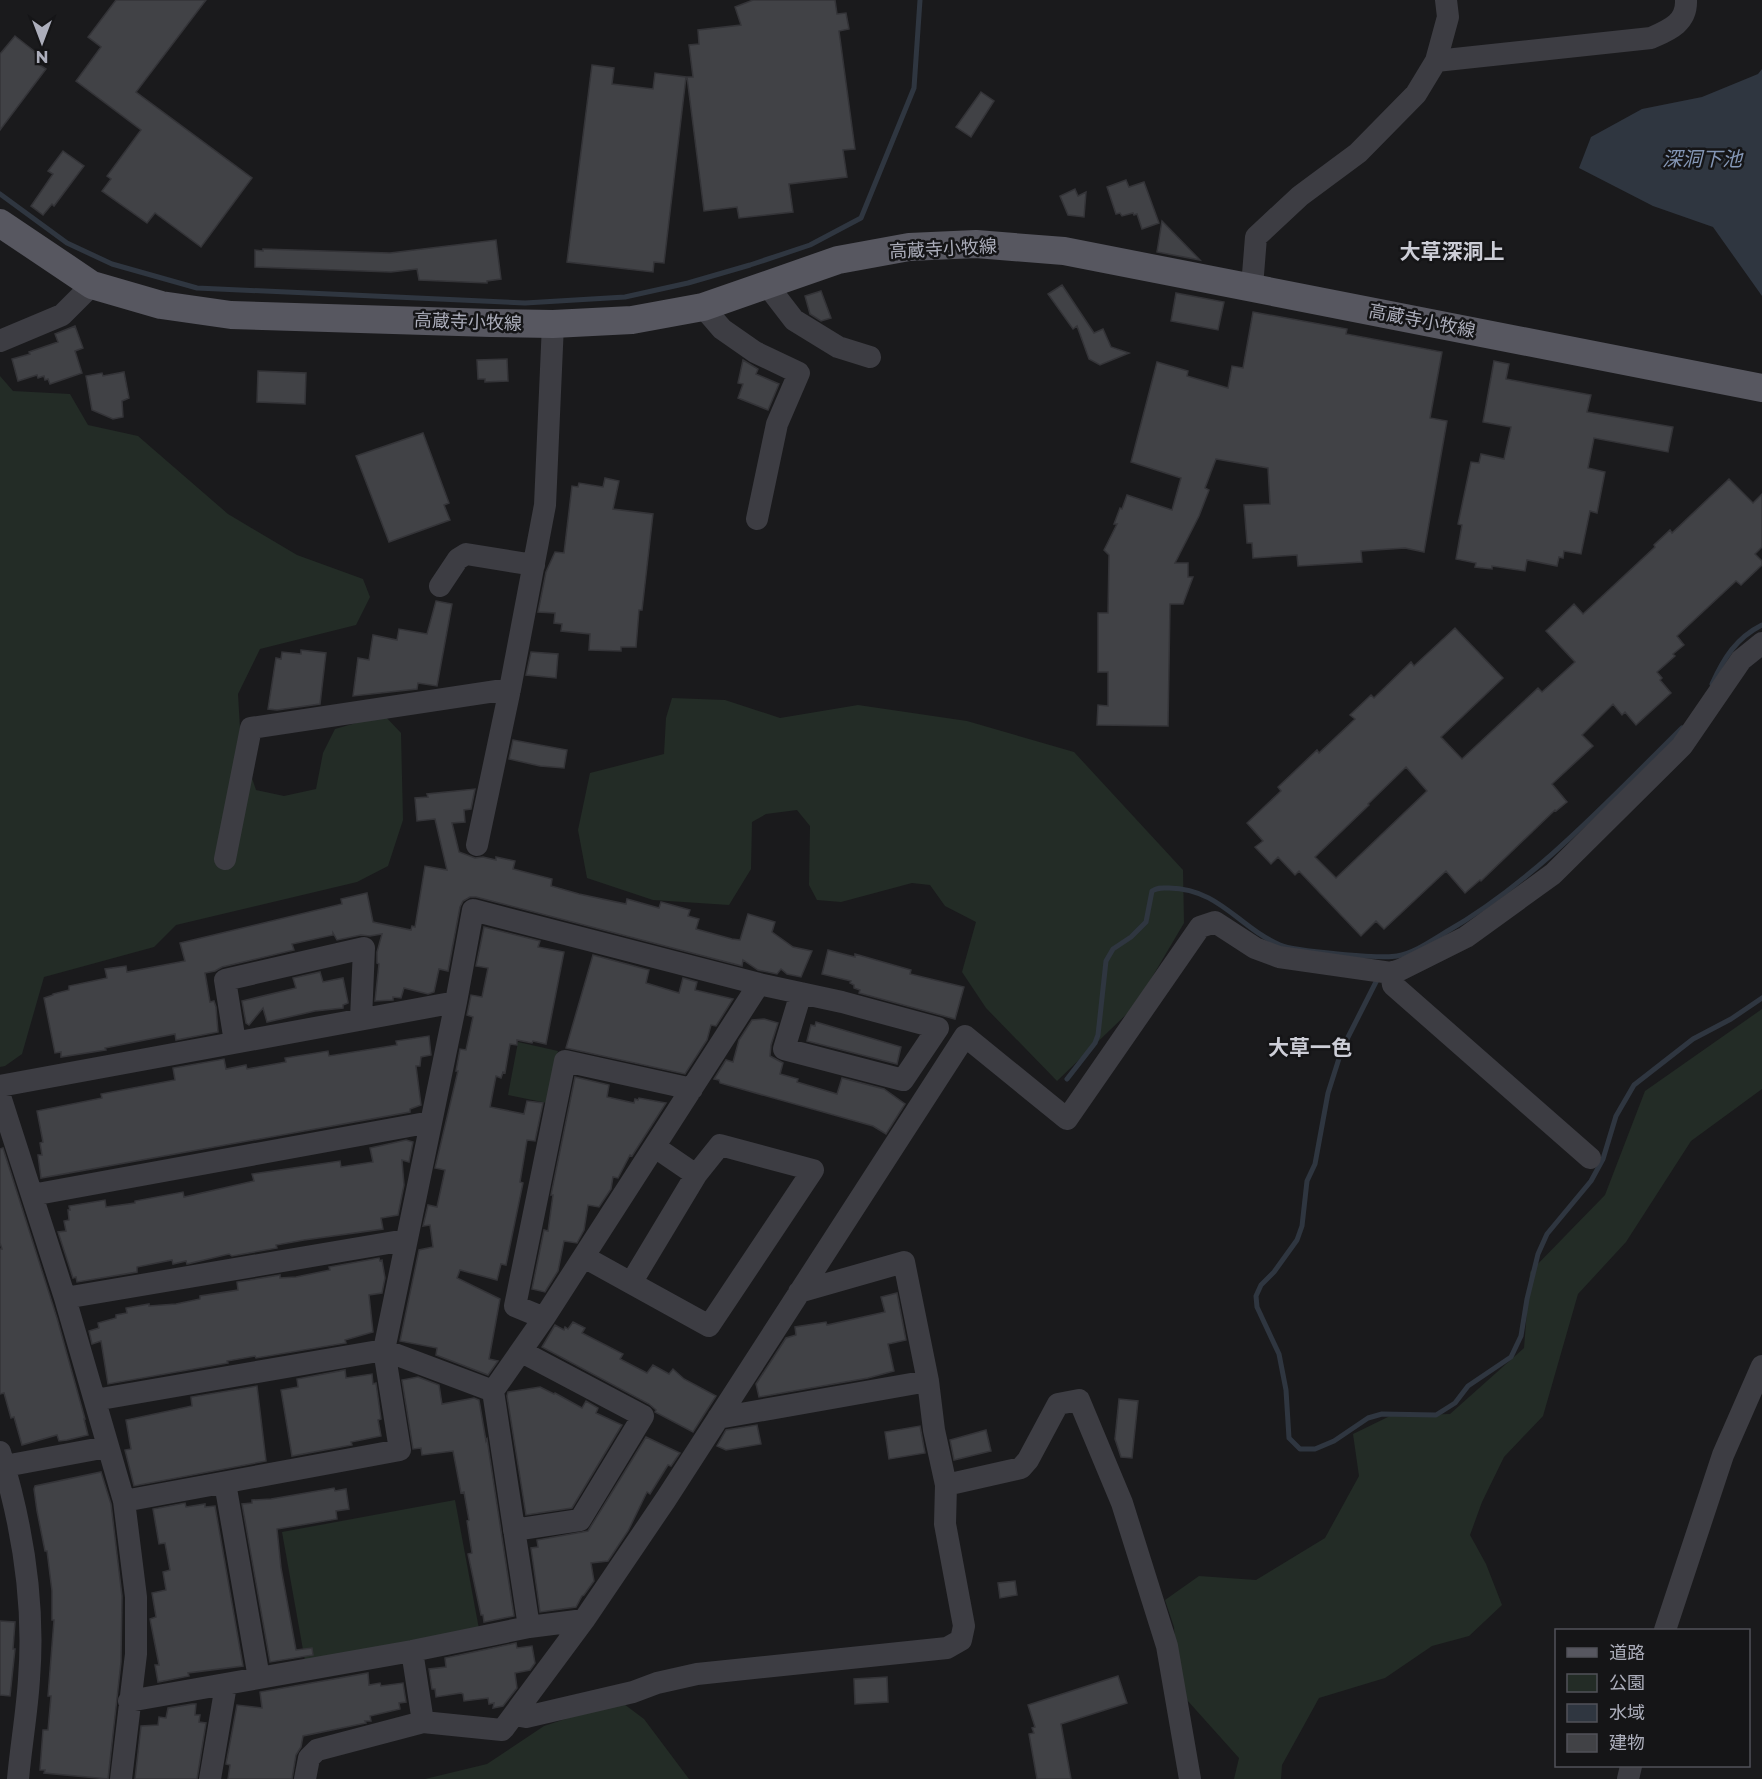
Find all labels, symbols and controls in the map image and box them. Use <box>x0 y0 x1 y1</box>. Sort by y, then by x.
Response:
north arrow <box>12 12 72 72</box>
text: N <box>36 47 48 66</box>
water label: 深洞下池 <box>1662 147 1744 171</box>
street label: 高蔵寺小牧線 <box>888 235 998 263</box>
district label: 大草深洞上 <box>1400 239 1505 264</box>
street label: 高蔵寺小牧線 <box>1367 300 1477 342</box>
street label: 高蔵寺小牧線 <box>414 309 522 335</box>
district label: 大草一色 <box>1268 1035 1352 1060</box>
legend <box>1555 1629 1750 1767</box>
text: 道路 <box>1609 1642 1645 1664</box>
text: 公園 <box>1609 1672 1645 1694</box>
text: 水域 <box>1609 1702 1645 1724</box>
text: 建物 <box>1609 1732 1645 1754</box>

